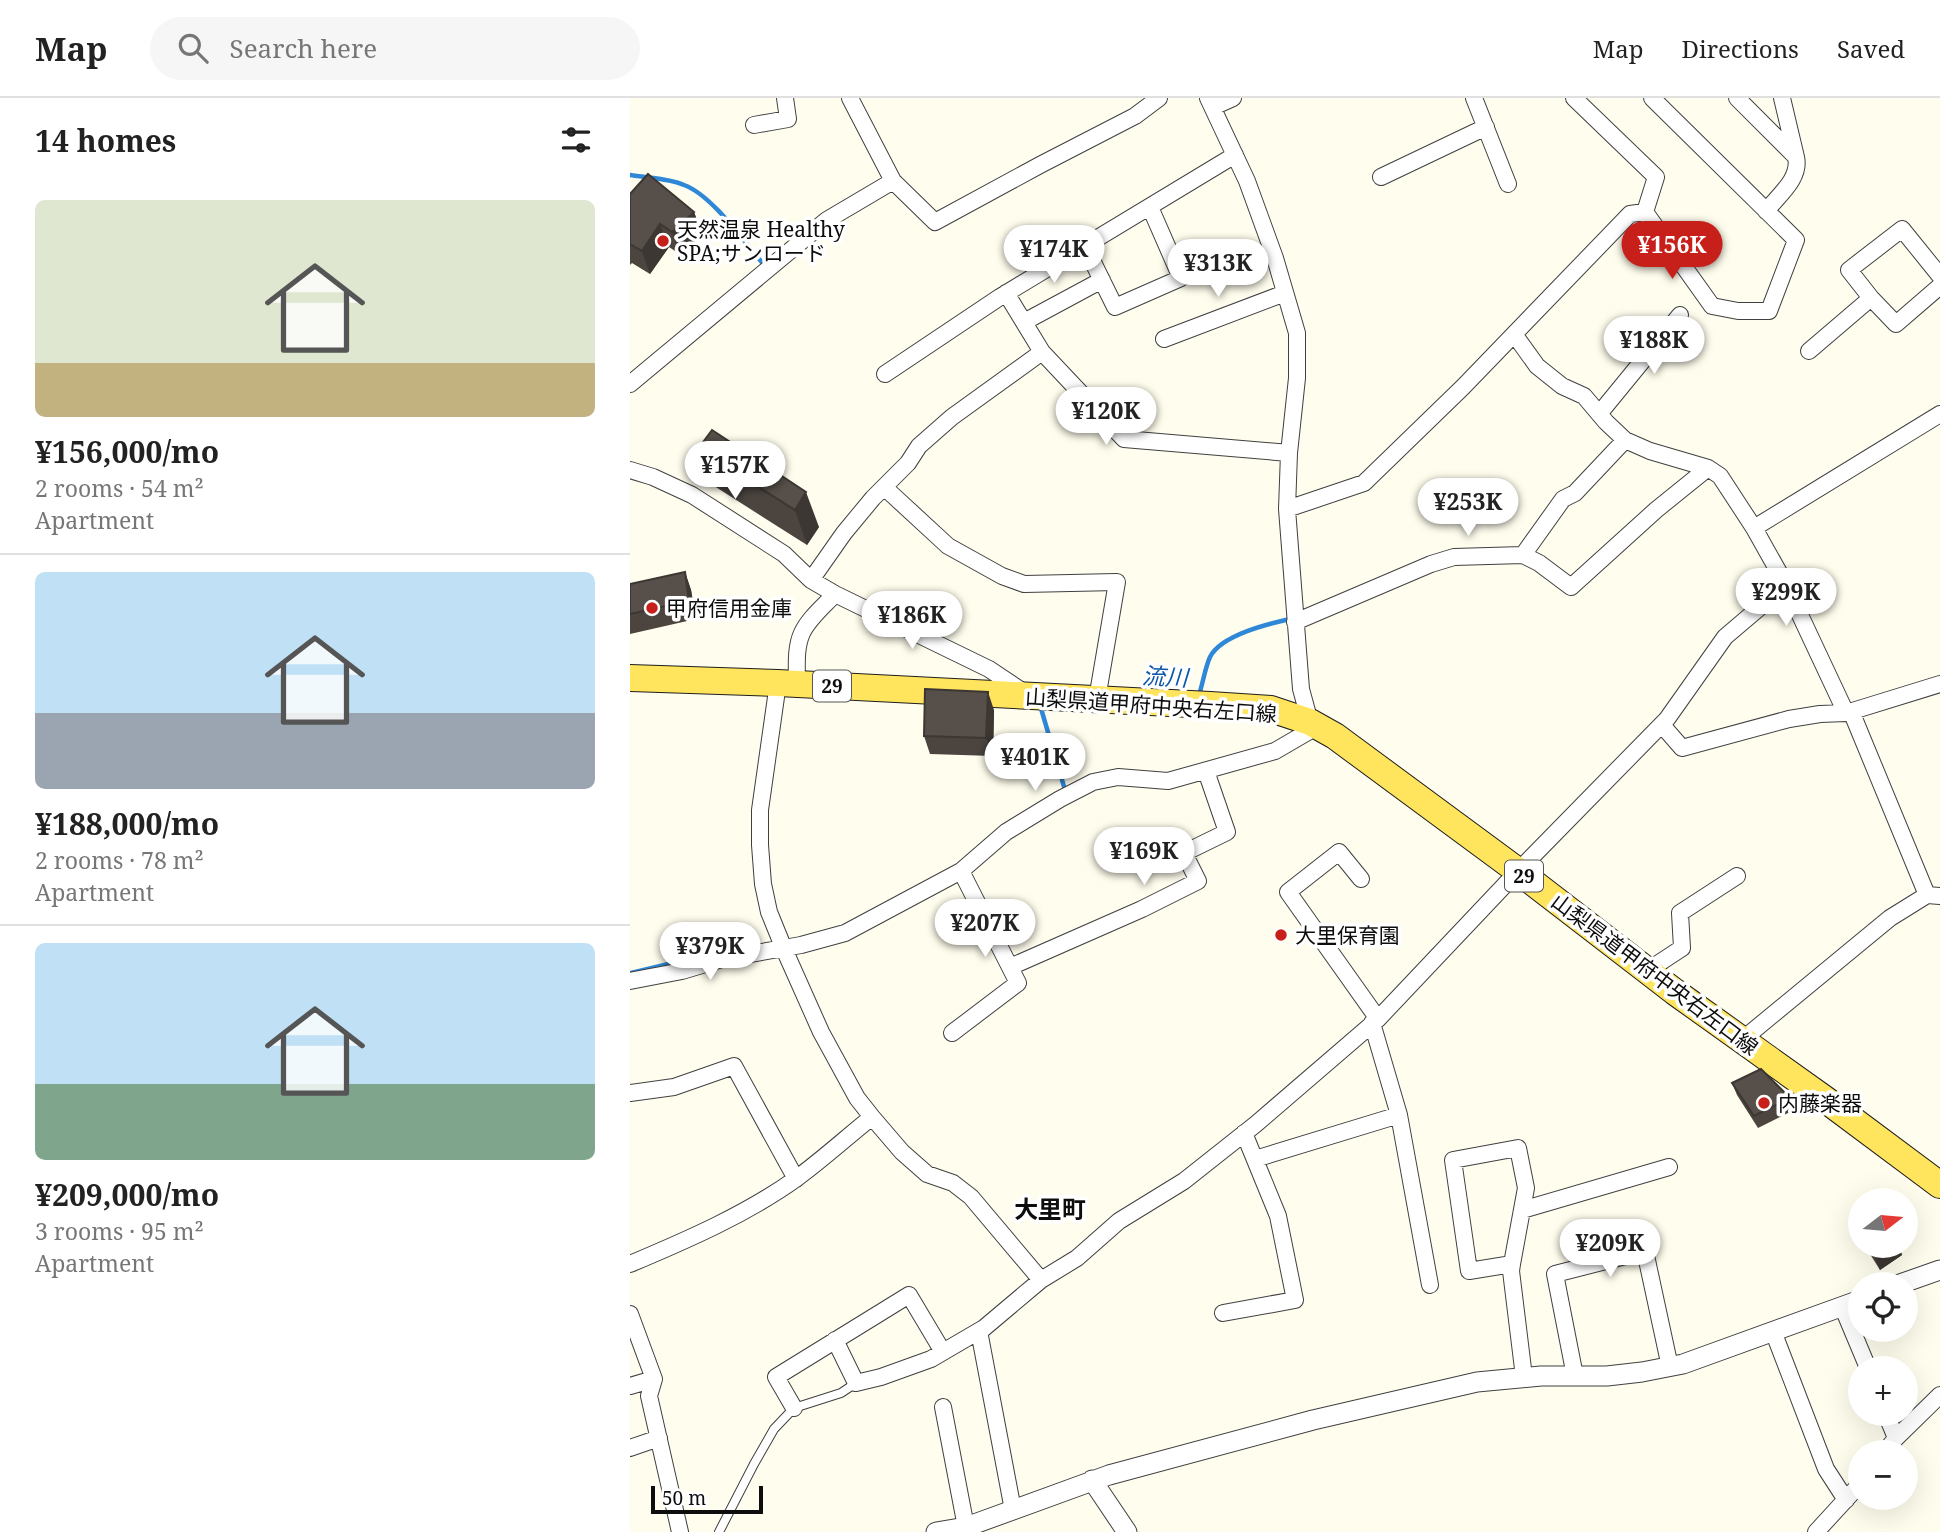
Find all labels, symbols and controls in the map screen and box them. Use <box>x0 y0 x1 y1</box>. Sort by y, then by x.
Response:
search box <box>150 17 640 80</box>
text: Map <box>35 26 108 71</box>
icon: search <box>174 29 212 67</box>
text: Search here <box>230 30 377 66</box>
text: Map <box>1593 32 1644 65</box>
text: Directions <box>1682 32 1799 65</box>
text: Saved <box>1837 32 1905 65</box>
text: 14 homes <box>35 120 176 161</box>
icon: filters <box>557 121 595 159</box>
place label: 天然温泉 Healthy SPA;サンロード <box>677 215 845 267</box>
pin: ¥156K <box>1623 222 1721 281</box>
pin: ¥174K <box>1005 226 1103 285</box>
text: ¥156K <box>1638 228 1706 260</box>
text: ¥174K <box>1020 232 1088 264</box>
marker: 天然温泉 Healthy SPA;サンロード <box>655 233 671 249</box>
pin: ¥313K <box>1169 240 1267 299</box>
icon: home <box>252 245 378 371</box>
text: ¥313K <box>1184 246 1252 278</box>
pin: ¥188K <box>1605 316 1703 376</box>
text: ¥188K <box>1620 323 1688 355</box>
pin: ¥120K <box>1057 388 1155 447</box>
text: ¥120K <box>1072 394 1140 426</box>
text: ¥156,000/mo <box>35 431 219 472</box>
pin: ¥157K <box>686 442 784 501</box>
text: ¥157K <box>701 448 769 480</box>
text: 2 rooms · 54 m² <box>35 472 204 504</box>
pin: ¥253K <box>1419 478 1517 538</box>
text: ¥253K <box>1434 485 1502 517</box>
text: Apartment <box>35 504 154 536</box>
pin: ¥299K <box>1737 568 1835 628</box>
text: ¥299K <box>1752 575 1820 607</box>
pin: ¥186K <box>863 592 961 651</box>
place label: 甲府信用金庫 <box>666 594 792 622</box>
text: ¥186K <box>878 598 946 630</box>
marker: 甲府信用金庫 <box>644 600 660 616</box>
icon: home <box>252 617 378 743</box>
water label: 流川 <box>1141 659 1192 693</box>
road number: 29 <box>813 670 851 702</box>
street label: 山梨県道甲府中央右左口線 <box>1024 682 1278 728</box>
pin: ¥401K <box>986 734 1084 793</box>
text: ¥401K <box>1001 740 1069 772</box>
text: ¥188,000/mo <box>35 803 219 844</box>
pin: ¥169K <box>1095 828 1193 887</box>
text: ¥169K <box>1110 834 1178 866</box>
text: 2 rooms · 78 m² <box>35 844 204 876</box>
road number: 29 <box>1505 860 1543 891</box>
text: Apartment <box>35 876 154 908</box>
street label: 山梨県道甲府中央右左口線 <box>1546 887 1764 1061</box>
pin: ¥207K <box>936 900 1034 959</box>
text: ¥207K <box>951 906 1019 938</box>
place label: 大里保育園 <box>1295 921 1400 949</box>
pin: ¥379K <box>661 922 759 982</box>
marker: 大里保育園 <box>1273 927 1289 943</box>
text: ¥379K <box>676 929 744 961</box>
icon: home <box>252 988 378 1114</box>
place label: 内藤楽器 <box>1778 1089 1862 1117</box>
marker: 内藤楽器 <box>1756 1095 1772 1111</box>
text: ¥209,000/mo <box>35 1174 219 1215</box>
north arrow <box>1848 1188 1918 1258</box>
map controls <box>1848 1188 1918 1510</box>
district label: 大里町 <box>1014 1192 1086 1225</box>
text: 3 rooms · 95 m² <box>35 1215 204 1247</box>
pin: ¥209K <box>1561 1220 1659 1279</box>
text: ¥209K <box>1576 1226 1644 1258</box>
text: Apartment <box>35 1247 154 1279</box>
button: locate <box>1848 1272 1918 1342</box>
button: + <box>1848 1356 1918 1426</box>
button: − <box>1848 1440 1918 1510</box>
scale bar <box>651 1483 763 1515</box>
text: 50 m <box>662 1485 706 1511</box>

